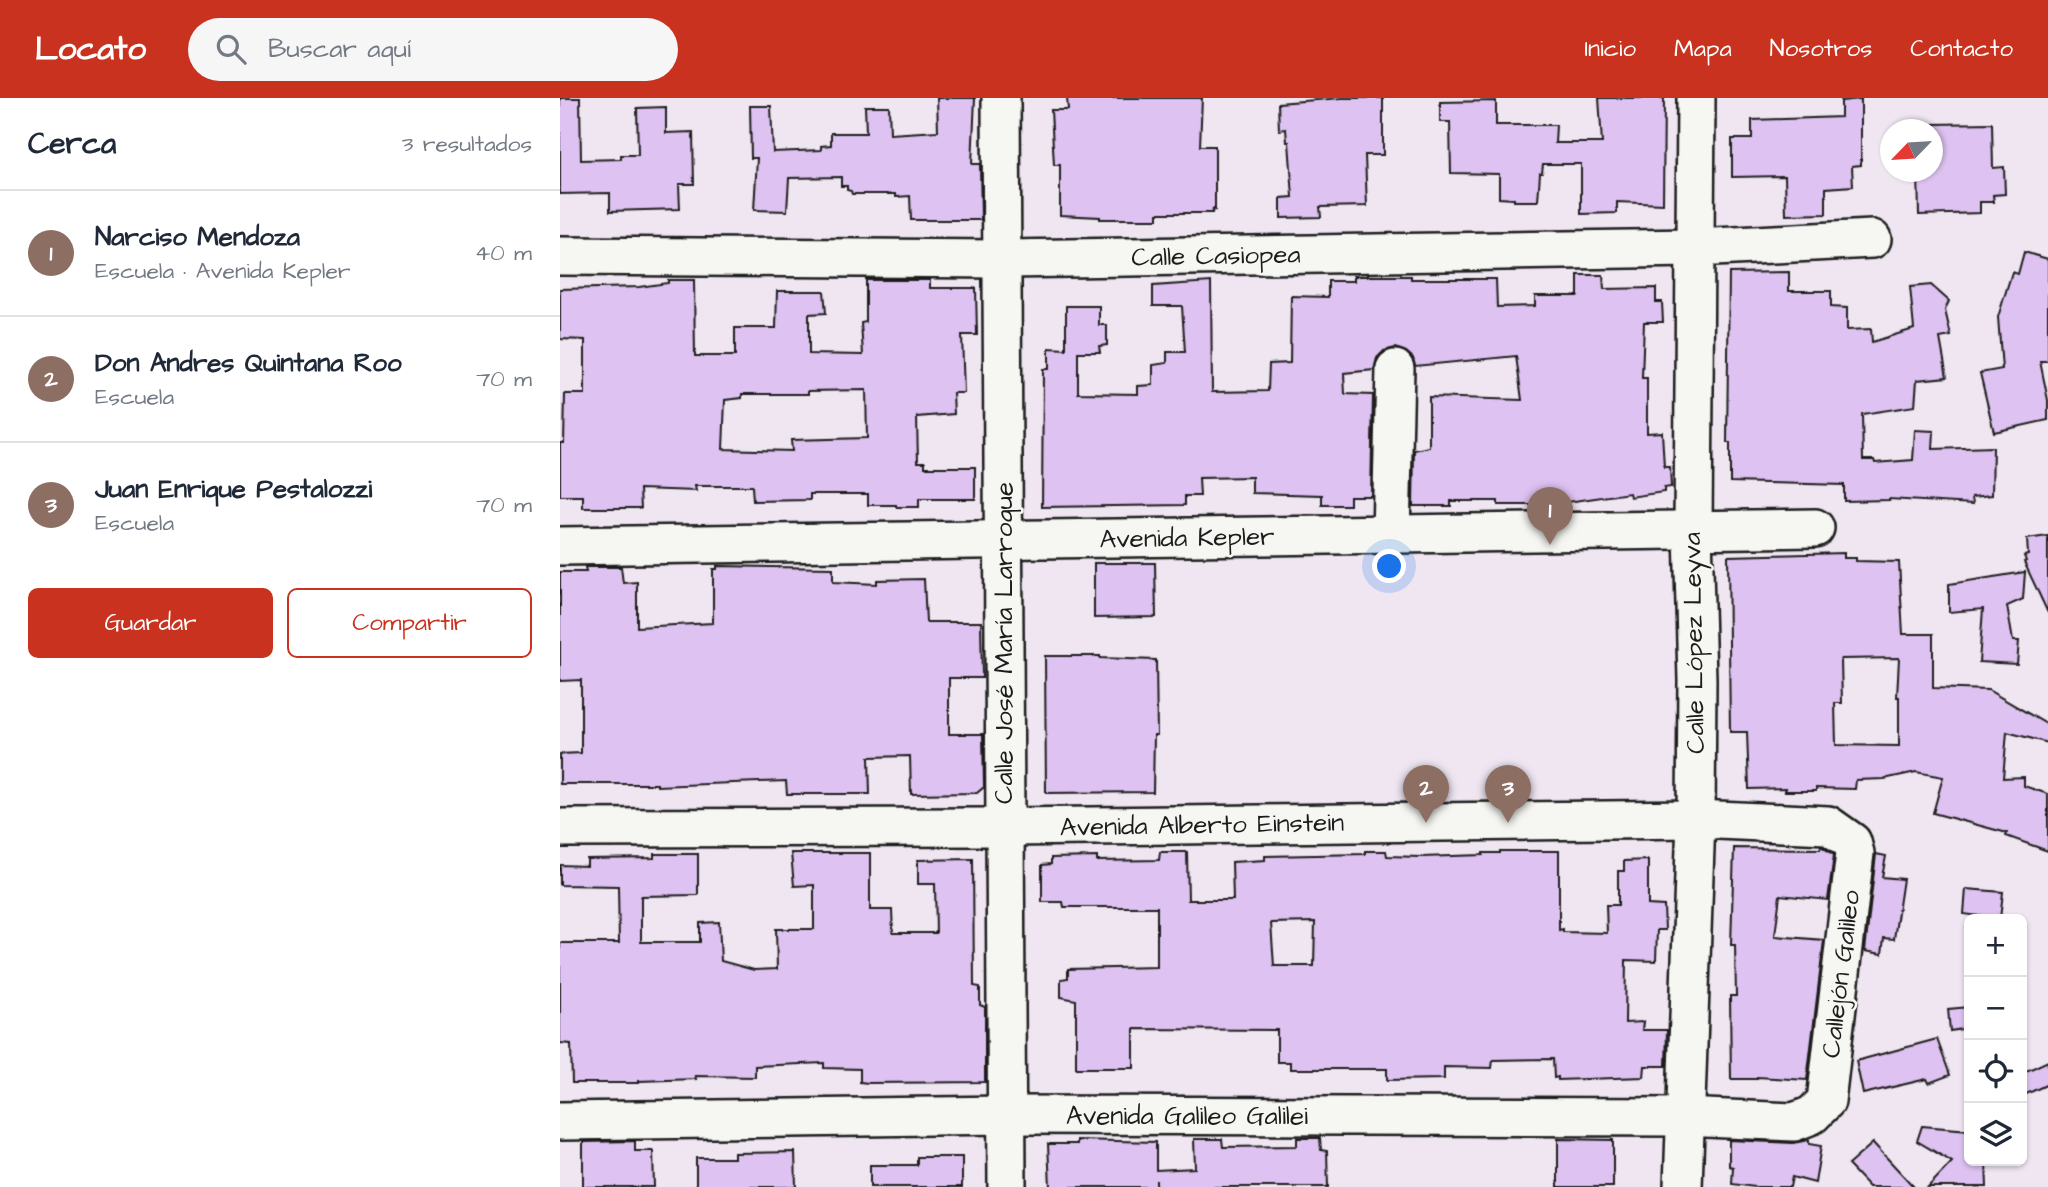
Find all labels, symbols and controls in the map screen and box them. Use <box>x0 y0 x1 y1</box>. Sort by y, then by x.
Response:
search box <box>188 18 678 81</box>
text: Locato <box>35 26 146 72</box>
icon: search <box>212 30 250 68</box>
text: Buscar aquí <box>268 31 411 67</box>
text: Inicio <box>1584 32 1636 66</box>
text: Mapa <box>1674 32 1732 66</box>
text: Nosotros <box>1770 32 1872 66</box>
text: Contacto <box>1910 32 2013 66</box>
north arrow <box>1880 119 1943 182</box>
text: Cerca <box>28 123 116 165</box>
text: 3 resultados <box>402 128 532 160</box>
text: Narciso Mendoza <box>95 219 300 255</box>
text: 1 <box>50 237 52 269</box>
text: 40 m <box>475 237 532 269</box>
street label: Calle Casiopea <box>1131 237 1301 275</box>
text: Escuela · Avenida Kepler <box>95 255 351 287</box>
text: Don Andres Quintana Roo <box>95 345 402 381</box>
text: 2 <box>44 363 58 395</box>
text: 70 m <box>476 363 532 395</box>
text: Escuela <box>95 381 174 413</box>
text: Juan Enrique Pestalozzi <box>95 471 372 507</box>
street label: Calle José María Larroque <box>986 482 1022 804</box>
pin: 1 <box>1527 487 1573 545</box>
text: 3 <box>45 489 57 521</box>
text: 70 m <box>476 489 532 521</box>
text: Escuela <box>95 507 174 539</box>
street label: Avenida Kepler <box>1099 518 1275 558</box>
street label: Calle López Leyva <box>1674 532 1716 754</box>
your location <box>1372 549 1406 583</box>
button: Guardar <box>28 588 273 658</box>
button: Compartir <box>287 588 532 658</box>
pin: 2 <box>1403 765 1449 823</box>
pin: 3 <box>1485 765 1531 823</box>
street label: Avenida Alberto Einstein <box>1060 805 1344 845</box>
street label: Callejón Galileo <box>1813 888 1869 1060</box>
map controls <box>1964 914 2027 1166</box>
button: + <box>1964 914 2027 977</box>
button: − <box>1964 977 2027 1040</box>
button: locate <box>1964 1040 2027 1103</box>
street label: Avenida Galileo Galilei <box>1066 1098 1308 1134</box>
button: layers <box>1964 1103 2027 1166</box>

